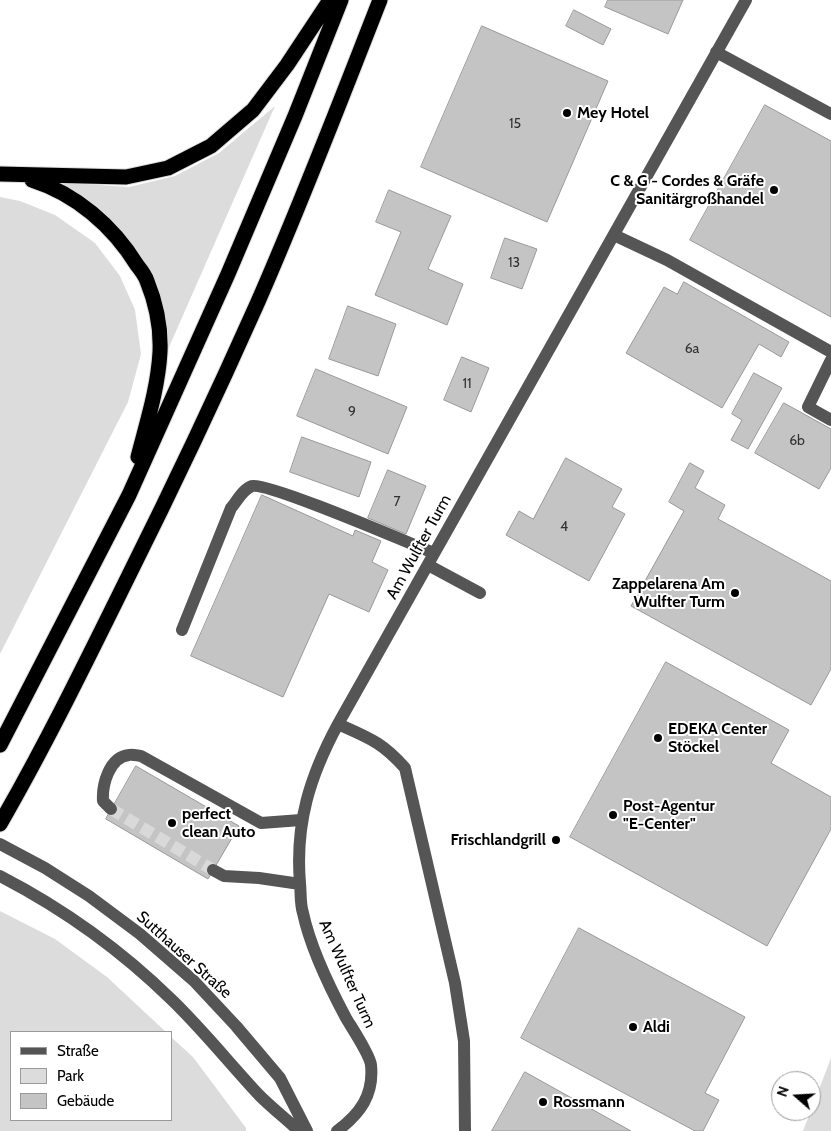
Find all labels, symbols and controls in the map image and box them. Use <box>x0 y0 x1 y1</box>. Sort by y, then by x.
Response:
place label: Mey Hotel <box>577 103 649 123</box>
marker: Mey Hotel <box>561 107 573 119</box>
house number: 15 <box>509 116 521 132</box>
place label: C & G - Cordes & Gräfe Sanitärgroßhandel <box>610 171 764 209</box>
marker: C & G - Cordes & Gräfe Sanitärgroßhandel <box>768 184 780 196</box>
house number: 13 <box>508 255 520 271</box>
house number: 6a <box>685 341 699 357</box>
house number: 11 <box>462 376 472 392</box>
house number: 9 <box>348 404 356 420</box>
house number: 6b <box>789 433 805 449</box>
street label: Am Wulfter Turm <box>382 491 456 603</box>
house number: 7 <box>393 494 401 510</box>
house number: 4 <box>560 519 568 535</box>
place label: Zappelarena Am Wulfter Turm <box>612 574 725 612</box>
marker: Zappelarena Am Wulfter Turm <box>729 587 741 599</box>
place label: EDEKA Center Stöckel <box>668 719 767 757</box>
marker: EDEKA Center Stöckel <box>652 732 664 744</box>
place label: Post-Agentur "E-Center" <box>623 796 715 834</box>
place label: perfect clean Auto <box>182 804 255 842</box>
marker: Post-Agentur "E-Center" <box>607 809 619 821</box>
marker: perfect clean Auto <box>166 817 178 829</box>
place label: Frischlandgrill <box>450 830 546 850</box>
marker: Frischlandgrill <box>550 834 562 846</box>
street label: Sutthauser Straße <box>133 907 235 1003</box>
street label: Am Wulfter Turm <box>315 917 379 1031</box>
place label: Aldi <box>643 1017 670 1037</box>
marker: Aldi <box>627 1021 639 1033</box>
legend <box>10 1031 172 1121</box>
text: Straße <box>57 1042 99 1060</box>
text: Park <box>57 1067 84 1085</box>
north arrow <box>771 1071 821 1121</box>
text: N <box>773 1084 793 1099</box>
text: Gebäude <box>57 1092 114 1110</box>
place label: Rossmann <box>553 1092 625 1112</box>
marker: Rossmann <box>537 1096 549 1108</box>

